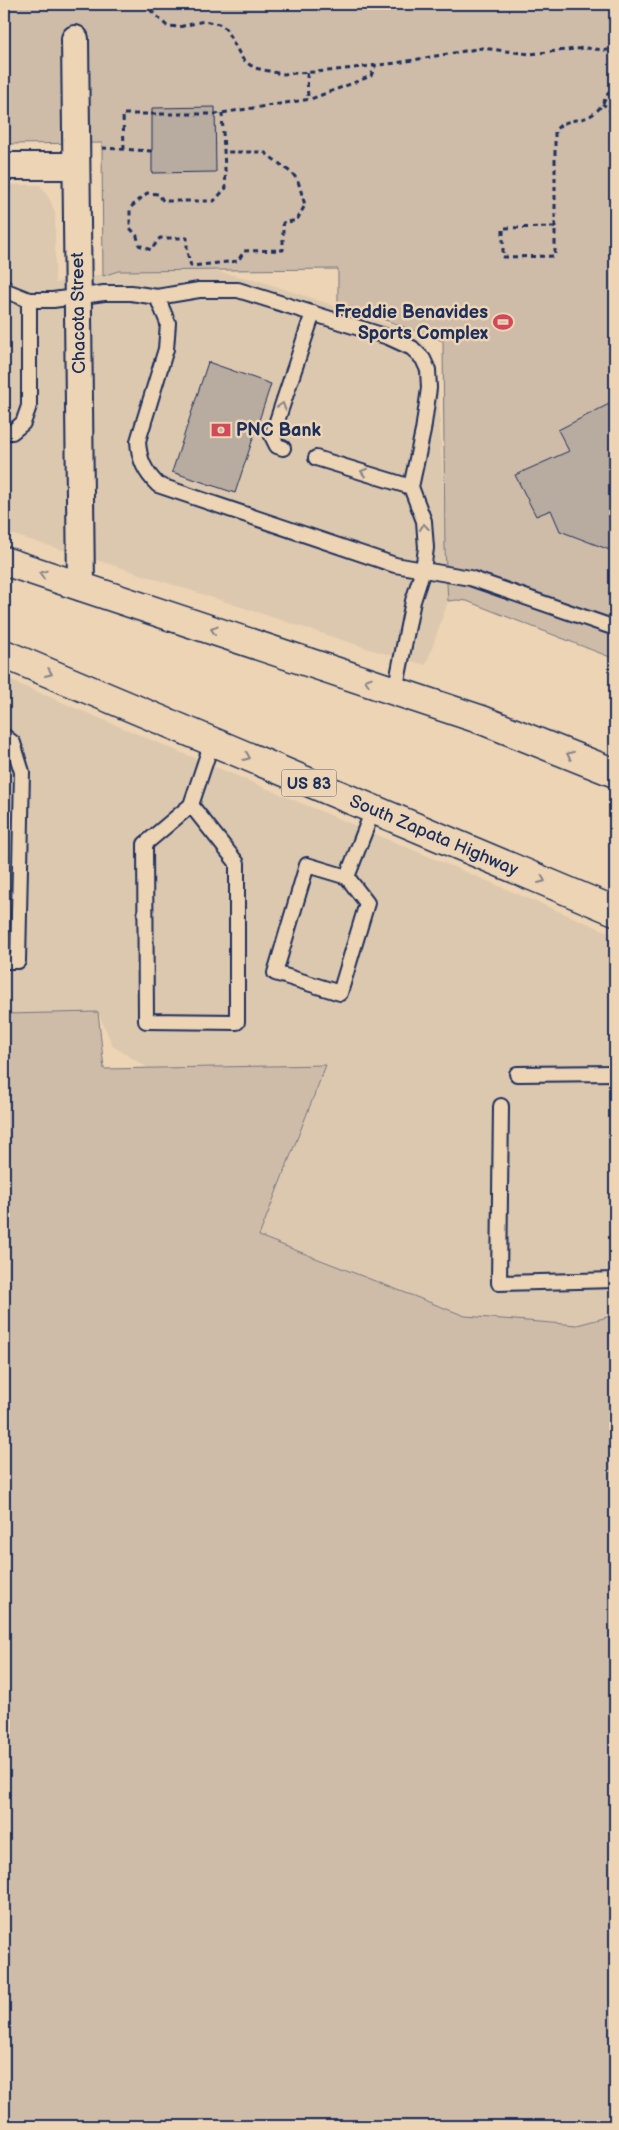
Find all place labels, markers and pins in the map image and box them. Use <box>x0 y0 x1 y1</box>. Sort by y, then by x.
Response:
place label: Freddie Benavides Sports Complex <box>334 302 488 344</box>
sports icon: Freddie Benavides Sports Complex <box>492 311 514 333</box>
bank icon: PNC Bank <box>210 419 232 441</box>
place label: PNC Bank <box>236 420 321 441</box>

